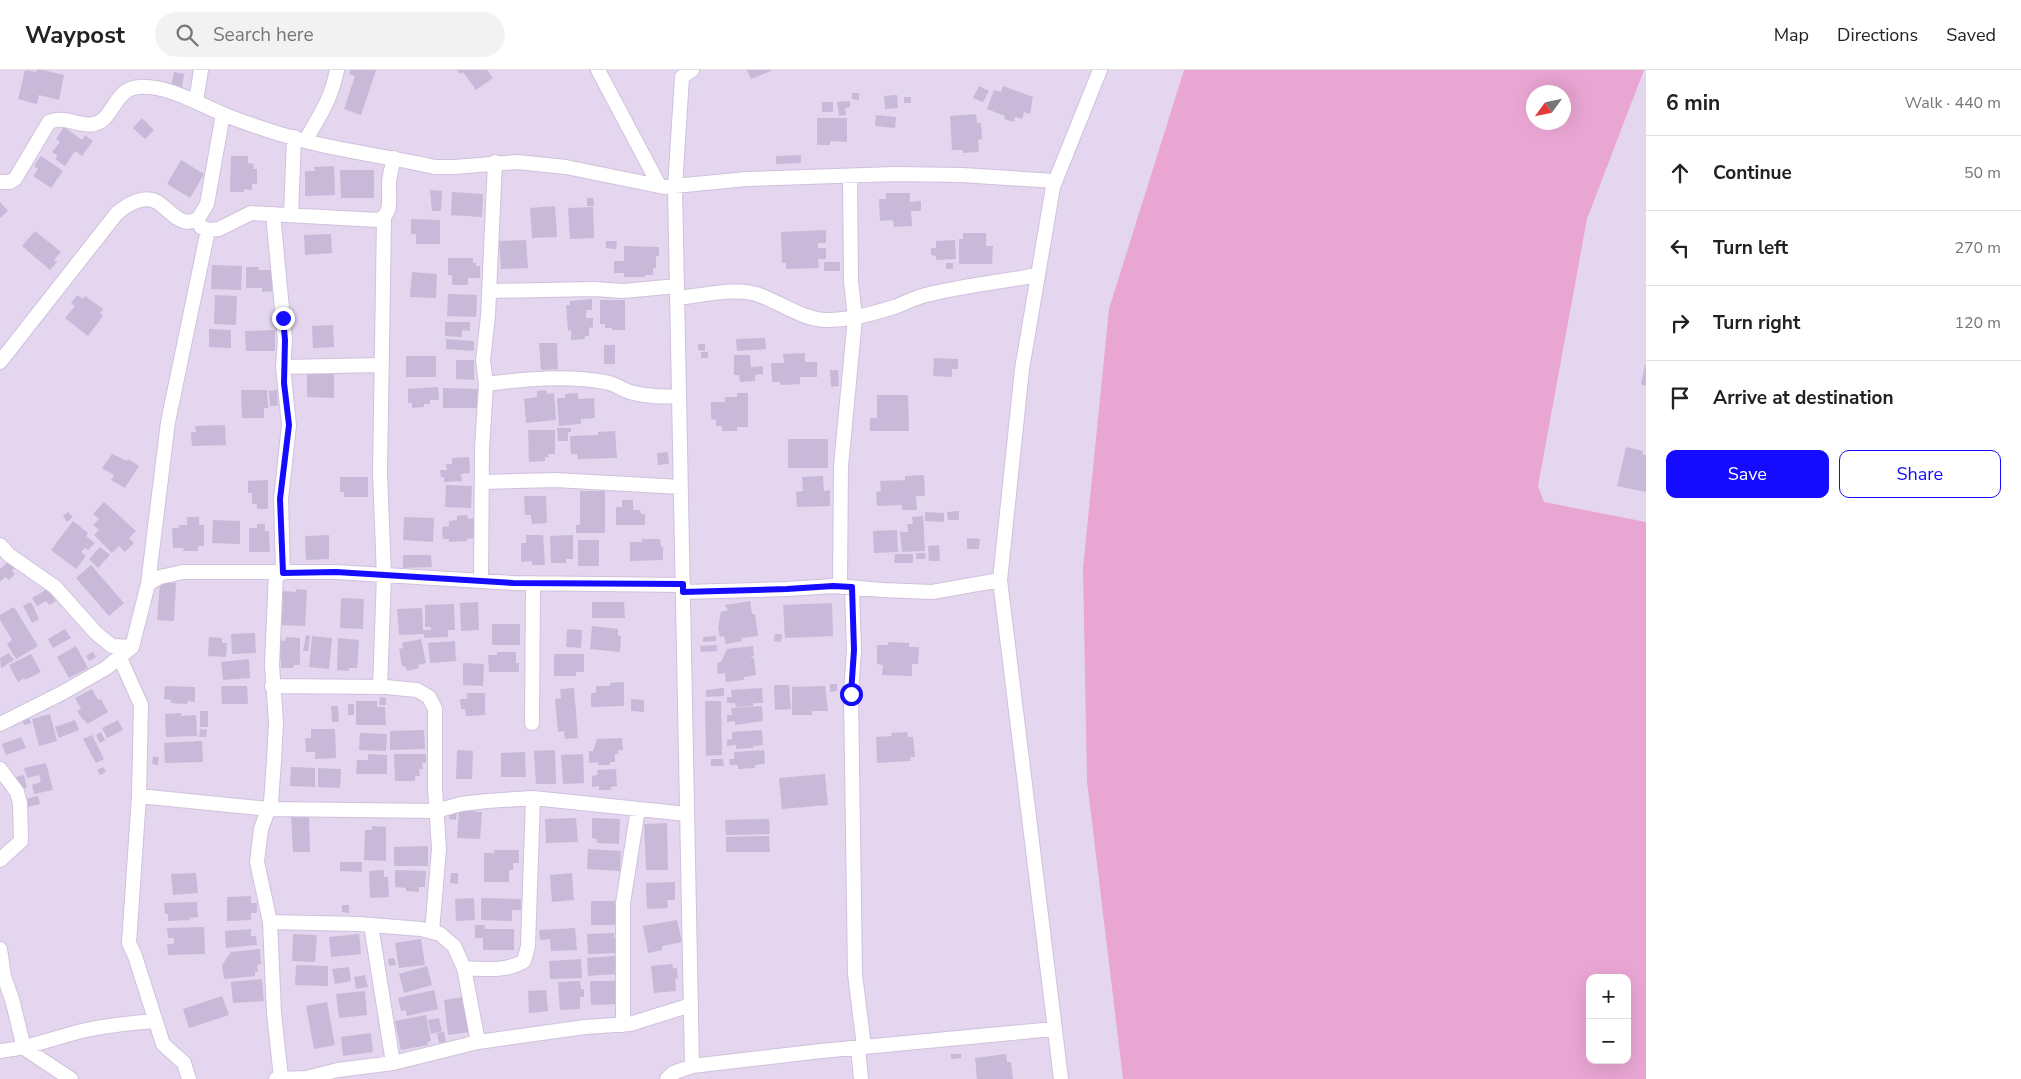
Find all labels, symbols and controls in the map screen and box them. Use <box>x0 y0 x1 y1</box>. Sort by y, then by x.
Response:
search box <box>155 12 505 57</box>
text: Waypost <box>25 19 125 51</box>
icon: search <box>173 21 201 49</box>
text: Search here <box>213 22 314 48</box>
text: Map <box>1774 23 1809 47</box>
text: Directions <box>1837 23 1918 47</box>
text: Saved <box>1946 23 1996 47</box>
north arrow <box>1526 85 1571 130</box>
text: 6 min <box>1666 89 1720 117</box>
text: Walk · 440 m <box>1905 92 2001 114</box>
icon: ahead <box>1666 159 1694 187</box>
text: Continue <box>1713 160 1792 186</box>
text: 50 m <box>1964 162 2001 184</box>
icon: left <box>1666 234 1694 262</box>
text: Turn left <box>1713 235 1788 261</box>
text: 270 m <box>1954 237 2001 259</box>
route end <box>272 307 295 330</box>
icon: right <box>1666 309 1694 337</box>
text: Turn right <box>1713 310 1800 336</box>
text: 120 m <box>1954 312 2001 334</box>
icon: arrive <box>1666 384 1694 412</box>
text: Arrive at destination <box>1713 385 1894 411</box>
button: Save <box>1666 450 1829 498</box>
button: Share <box>1839 450 2001 498</box>
route start <box>840 683 863 706</box>
map controls <box>1586 974 1631 1064</box>
button: + <box>1586 974 1631 1019</box>
button: − <box>1586 1019 1631 1064</box>

